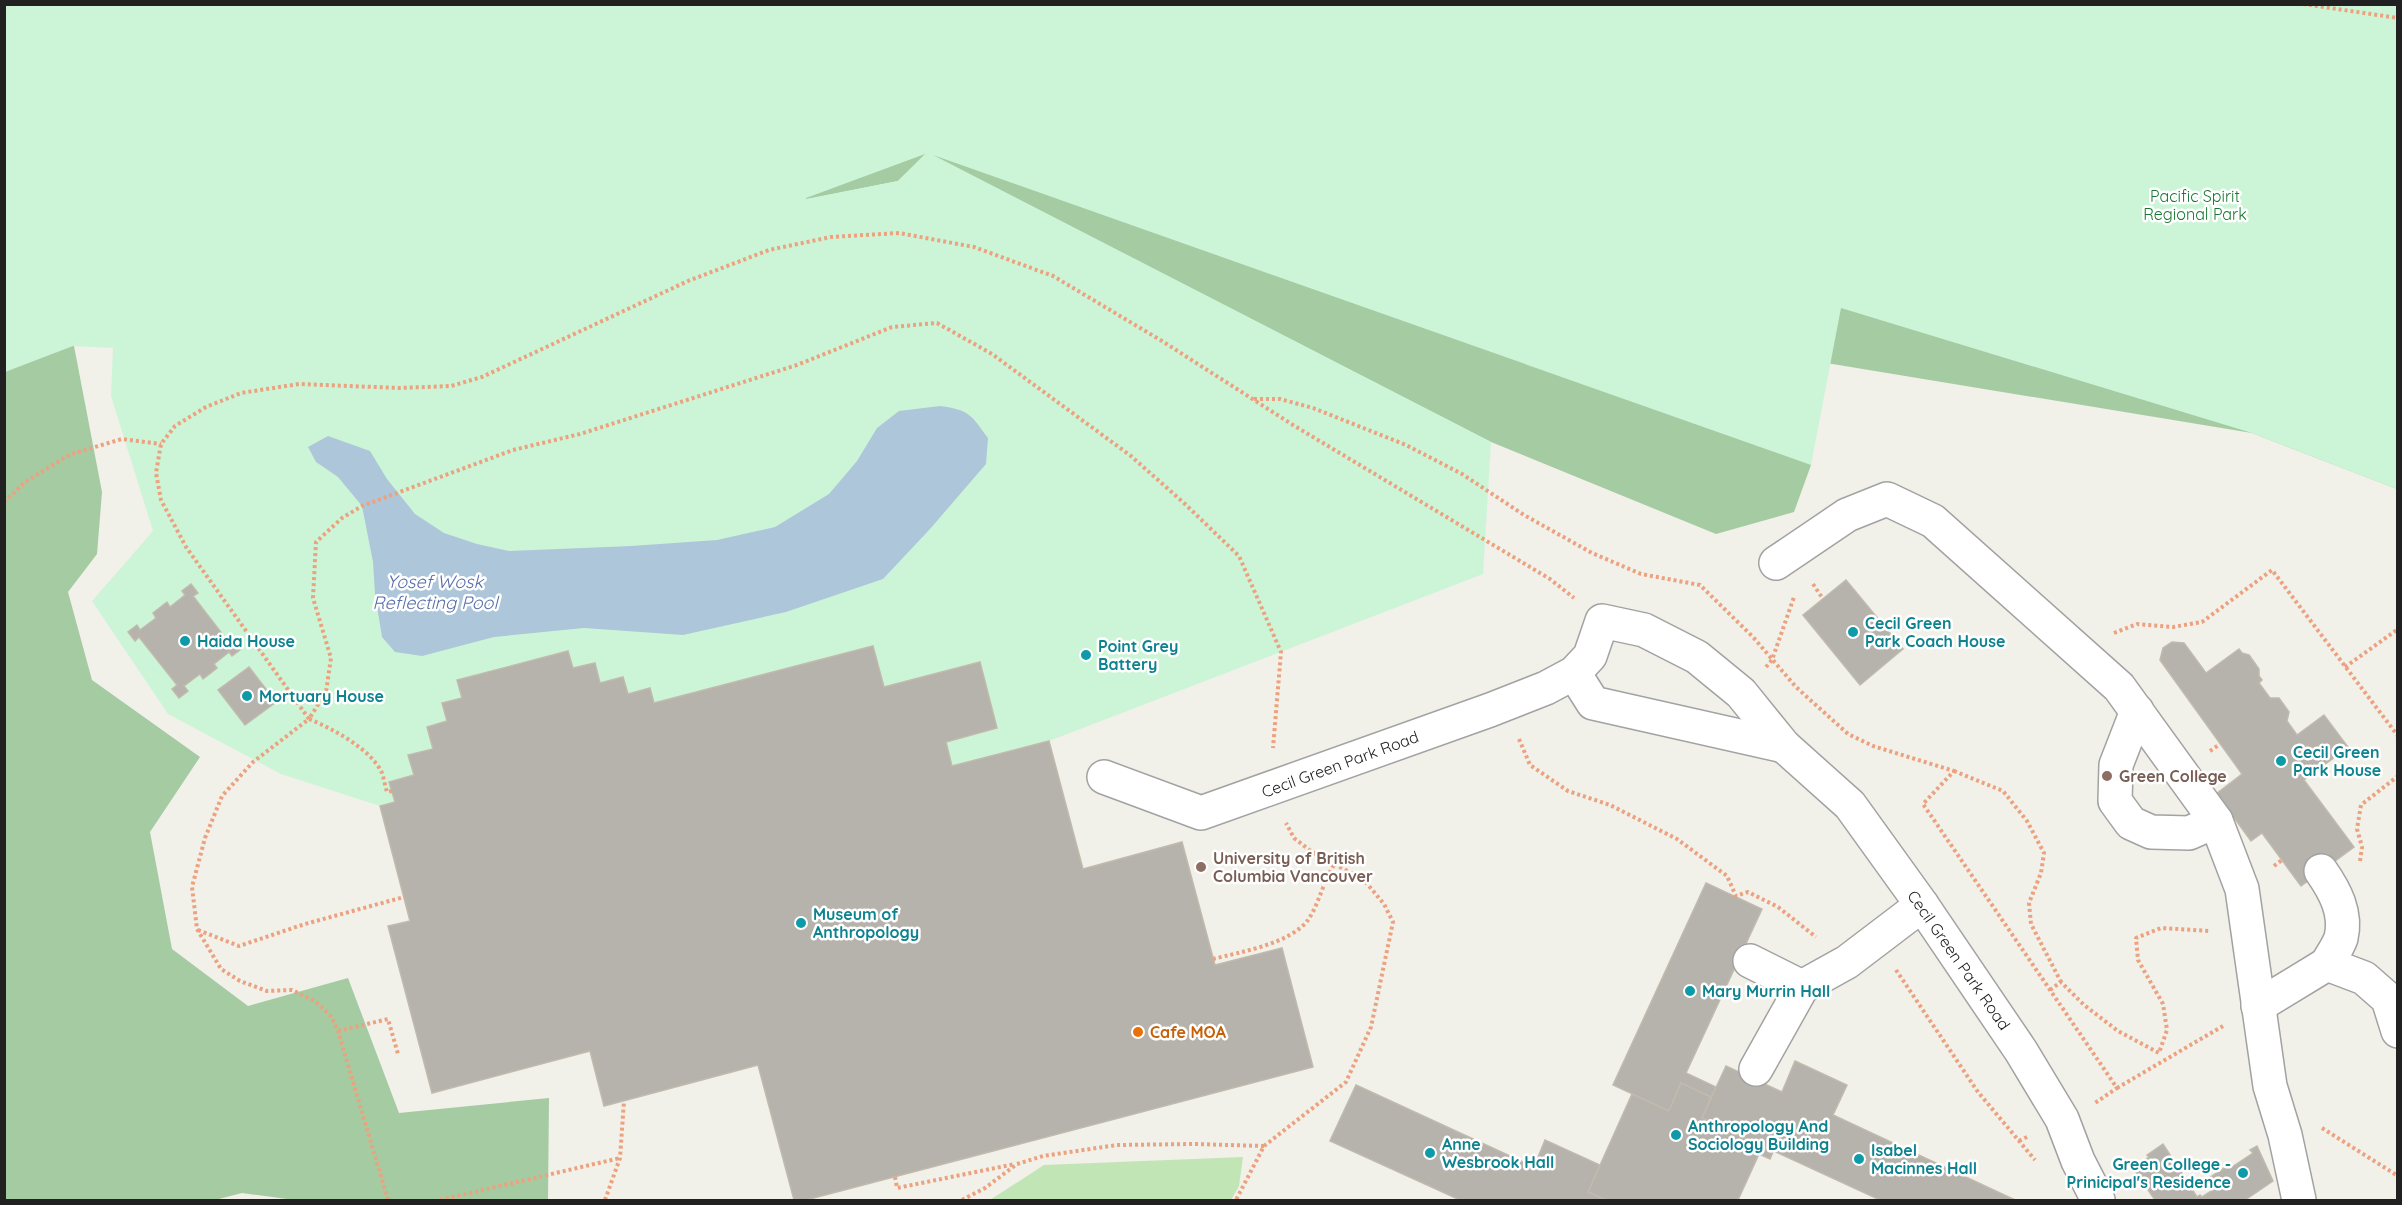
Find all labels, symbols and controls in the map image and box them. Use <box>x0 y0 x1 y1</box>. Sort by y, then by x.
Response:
park label: Pacific Spirit Regional Park <box>2143 186 2247 224</box>
water label: Yosef Wosk Reflecting Pool <box>372 570 499 614</box>
place label: Cecil Green Park Coach House <box>1865 613 2005 651</box>
marker: Cecil Green Park Coach House <box>1846 625 1860 639</box>
place label: Haida House <box>197 631 295 651</box>
marker: Haida House <box>178 634 192 648</box>
place label: Point Grey Battery <box>1098 636 1178 674</box>
marker: Point Grey Battery <box>1079 648 1093 662</box>
place label: Mortuary House <box>259 686 384 706</box>
marker: Mortuary House <box>240 689 254 703</box>
street label: Cecil Green Park Road <box>1259 726 1421 802</box>
place label: Cecil Green Park House <box>2293 742 2381 780</box>
marker: Cecil Green Park House <box>2274 754 2288 768</box>
place label: Green College <box>2119 766 2227 786</box>
marker: Green College <box>2100 769 2114 783</box>
place label: University of British Columbia Vancouver <box>1213 848 1373 886</box>
marker: University of British Columbia Vancouver <box>1194 860 1208 874</box>
street label: Cecil Green Park Road <box>1903 886 2015 1034</box>
place label: Museum of Anthropology <box>813 904 919 942</box>
marker: Museum of Anthropology <box>794 916 808 930</box>
place label: Mary Murrin Hall <box>1702 981 1830 1001</box>
marker: Mary Murrin Hall <box>1683 984 1697 998</box>
place label: Cafe MOA <box>1150 1022 1227 1042</box>
marker: Cafe MOA <box>1131 1025 1145 1039</box>
place label: Anthropology And Sociology Building <box>1688 1116 1829 1154</box>
marker: Anthropology And Sociology Building <box>1669 1128 1683 1142</box>
place label: Anne Wesbrook Hall <box>1442 1134 1554 1172</box>
place label: Isabel Macinnes Hall <box>1871 1140 1977 1178</box>
marker: Anne Wesbrook Hall <box>1423 1146 1437 1160</box>
marker: Isabel Macinnes Hall <box>1852 1152 1866 1166</box>
place label: Green College - Prinicipal's Residence <box>2067 1154 2231 1192</box>
marker: Green College - Prinicipal's Residence <box>2236 1166 2250 1180</box>

